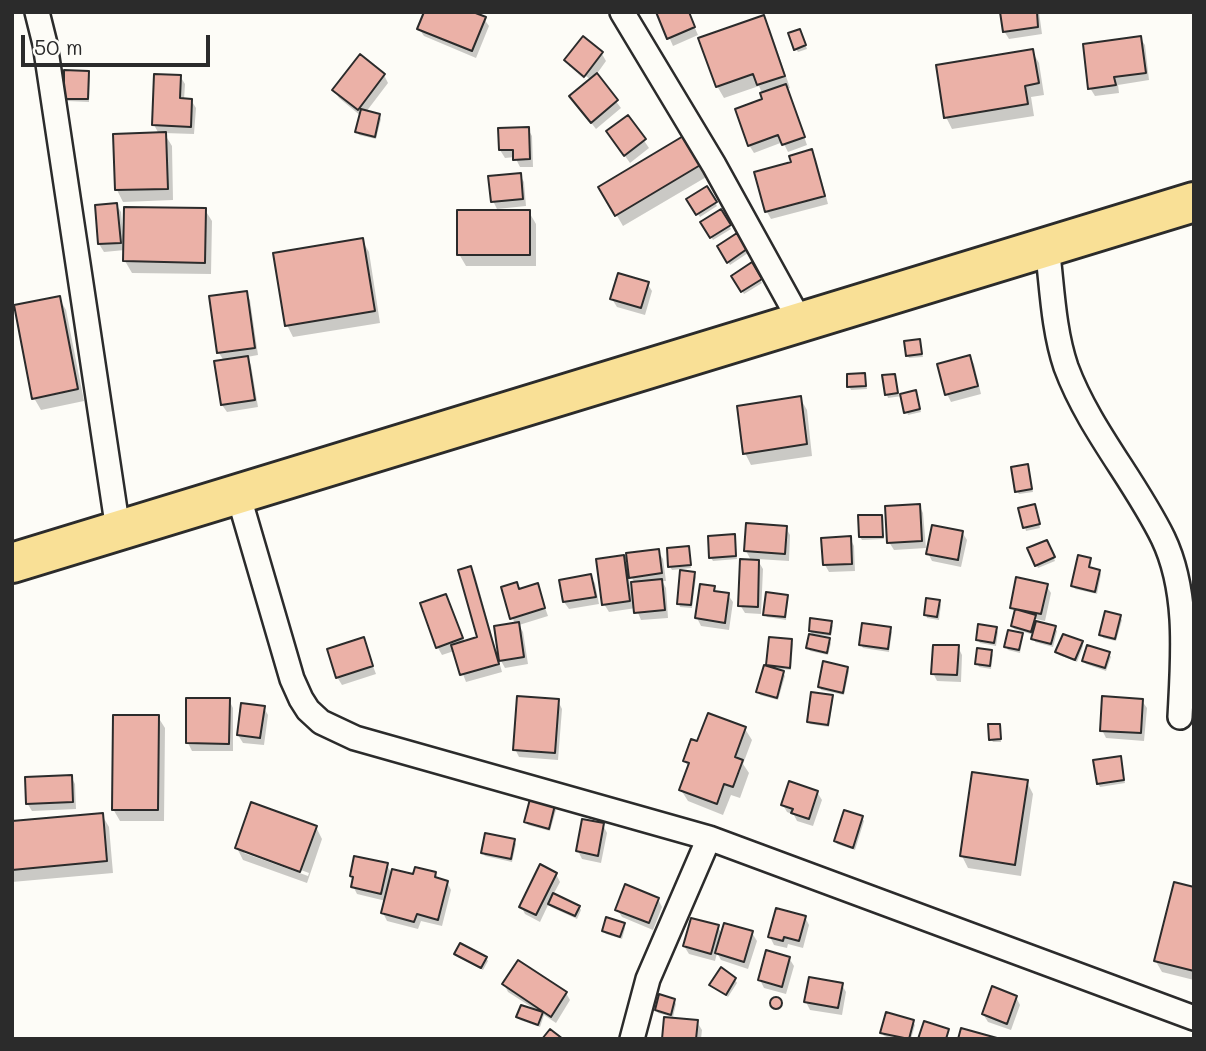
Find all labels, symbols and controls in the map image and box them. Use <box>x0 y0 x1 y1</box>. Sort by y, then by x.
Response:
scale bar <box>24 21 214 65</box>
text: 50 m <box>34 33 83 60</box>

